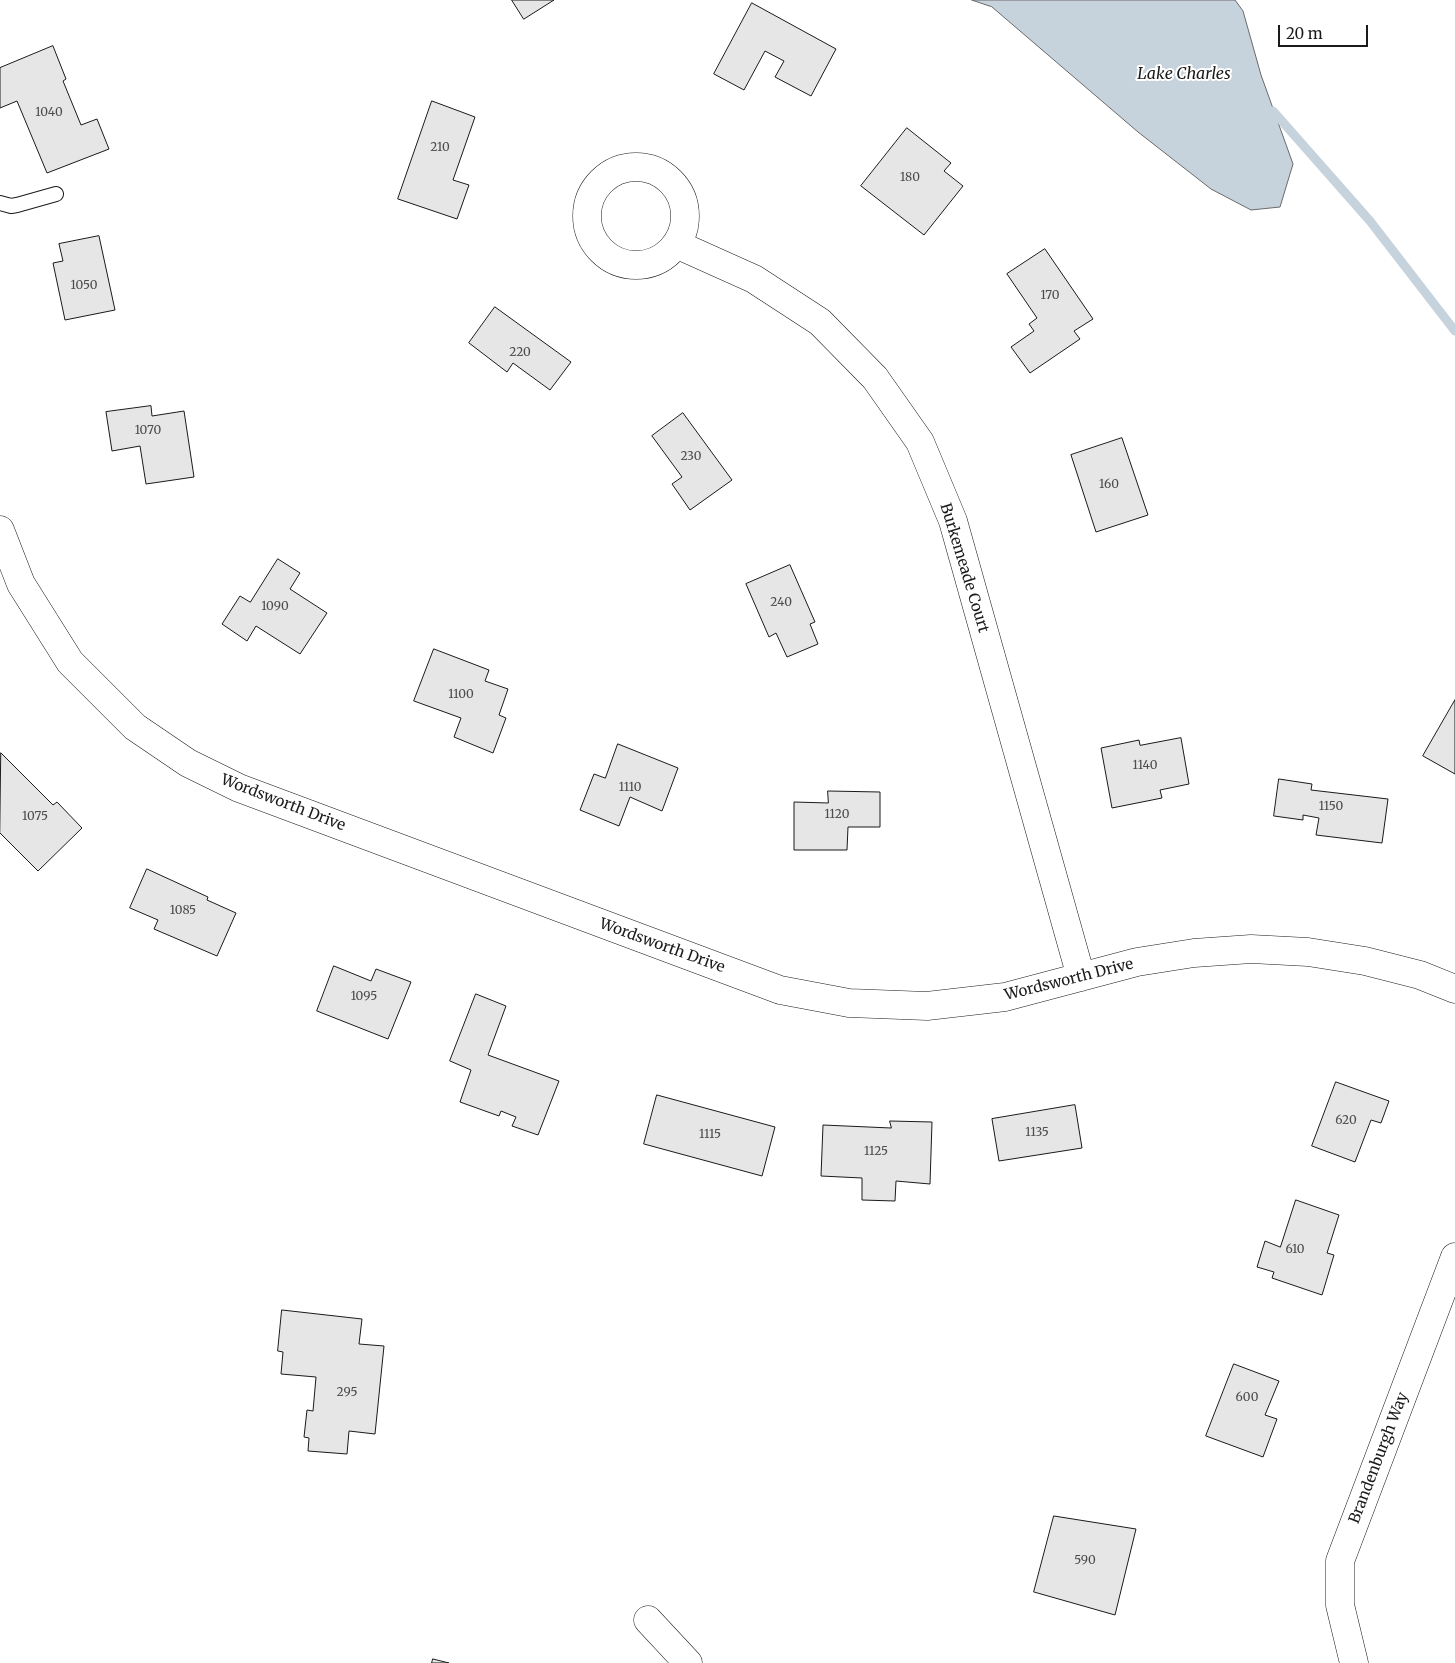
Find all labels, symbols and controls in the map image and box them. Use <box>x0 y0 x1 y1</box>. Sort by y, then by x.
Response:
scale bar <box>1280 15 1370 47</box>
text: 20 m <box>1286 24 1323 43</box>
water label: Lake Charles <box>1137 64 1231 84</box>
house number: 1040 <box>35 106 63 120</box>
house number: 210 <box>430 141 450 155</box>
house number: 180 <box>900 171 920 185</box>
house number: 1050 <box>71 279 97 293</box>
house number: 170 <box>1041 289 1059 303</box>
house number: 220 <box>509 346 531 360</box>
house number: 1070 <box>135 424 161 438</box>
house number: 230 <box>680 450 702 464</box>
house number: 160 <box>1099 478 1119 492</box>
street label: Burkemeade Court <box>936 501 992 635</box>
house number: 240 <box>770 596 792 610</box>
house number: 1090 <box>261 600 289 614</box>
house number: 1100 <box>448 688 474 702</box>
house number: 1140 <box>1133 759 1157 773</box>
street label: Wordsworth Drive <box>218 771 348 835</box>
house number: 1110 <box>619 781 641 795</box>
house number: 1150 <box>1319 800 1343 814</box>
house number: 1120 <box>825 808 849 822</box>
house number: 1075 <box>22 810 48 824</box>
house number: 1085 <box>170 904 196 918</box>
street label: Wordsworth Drive <box>597 915 727 977</box>
street label: Wordsworth Drive <box>1003 955 1135 1005</box>
house number: 1095 <box>351 990 377 1004</box>
house number: 620 <box>1335 1114 1357 1128</box>
house number: 1135 <box>1025 1126 1049 1140</box>
house number: 1115 <box>699 1128 721 1142</box>
house number: 1125 <box>864 1145 888 1159</box>
house number: 610 <box>1285 1243 1305 1257</box>
house number: 295 <box>337 1386 357 1400</box>
street label: Brandenburgh Way <box>1346 1390 1412 1526</box>
house number: 600 <box>1236 1391 1258 1405</box>
house number: 590 <box>1074 1554 1096 1568</box>

